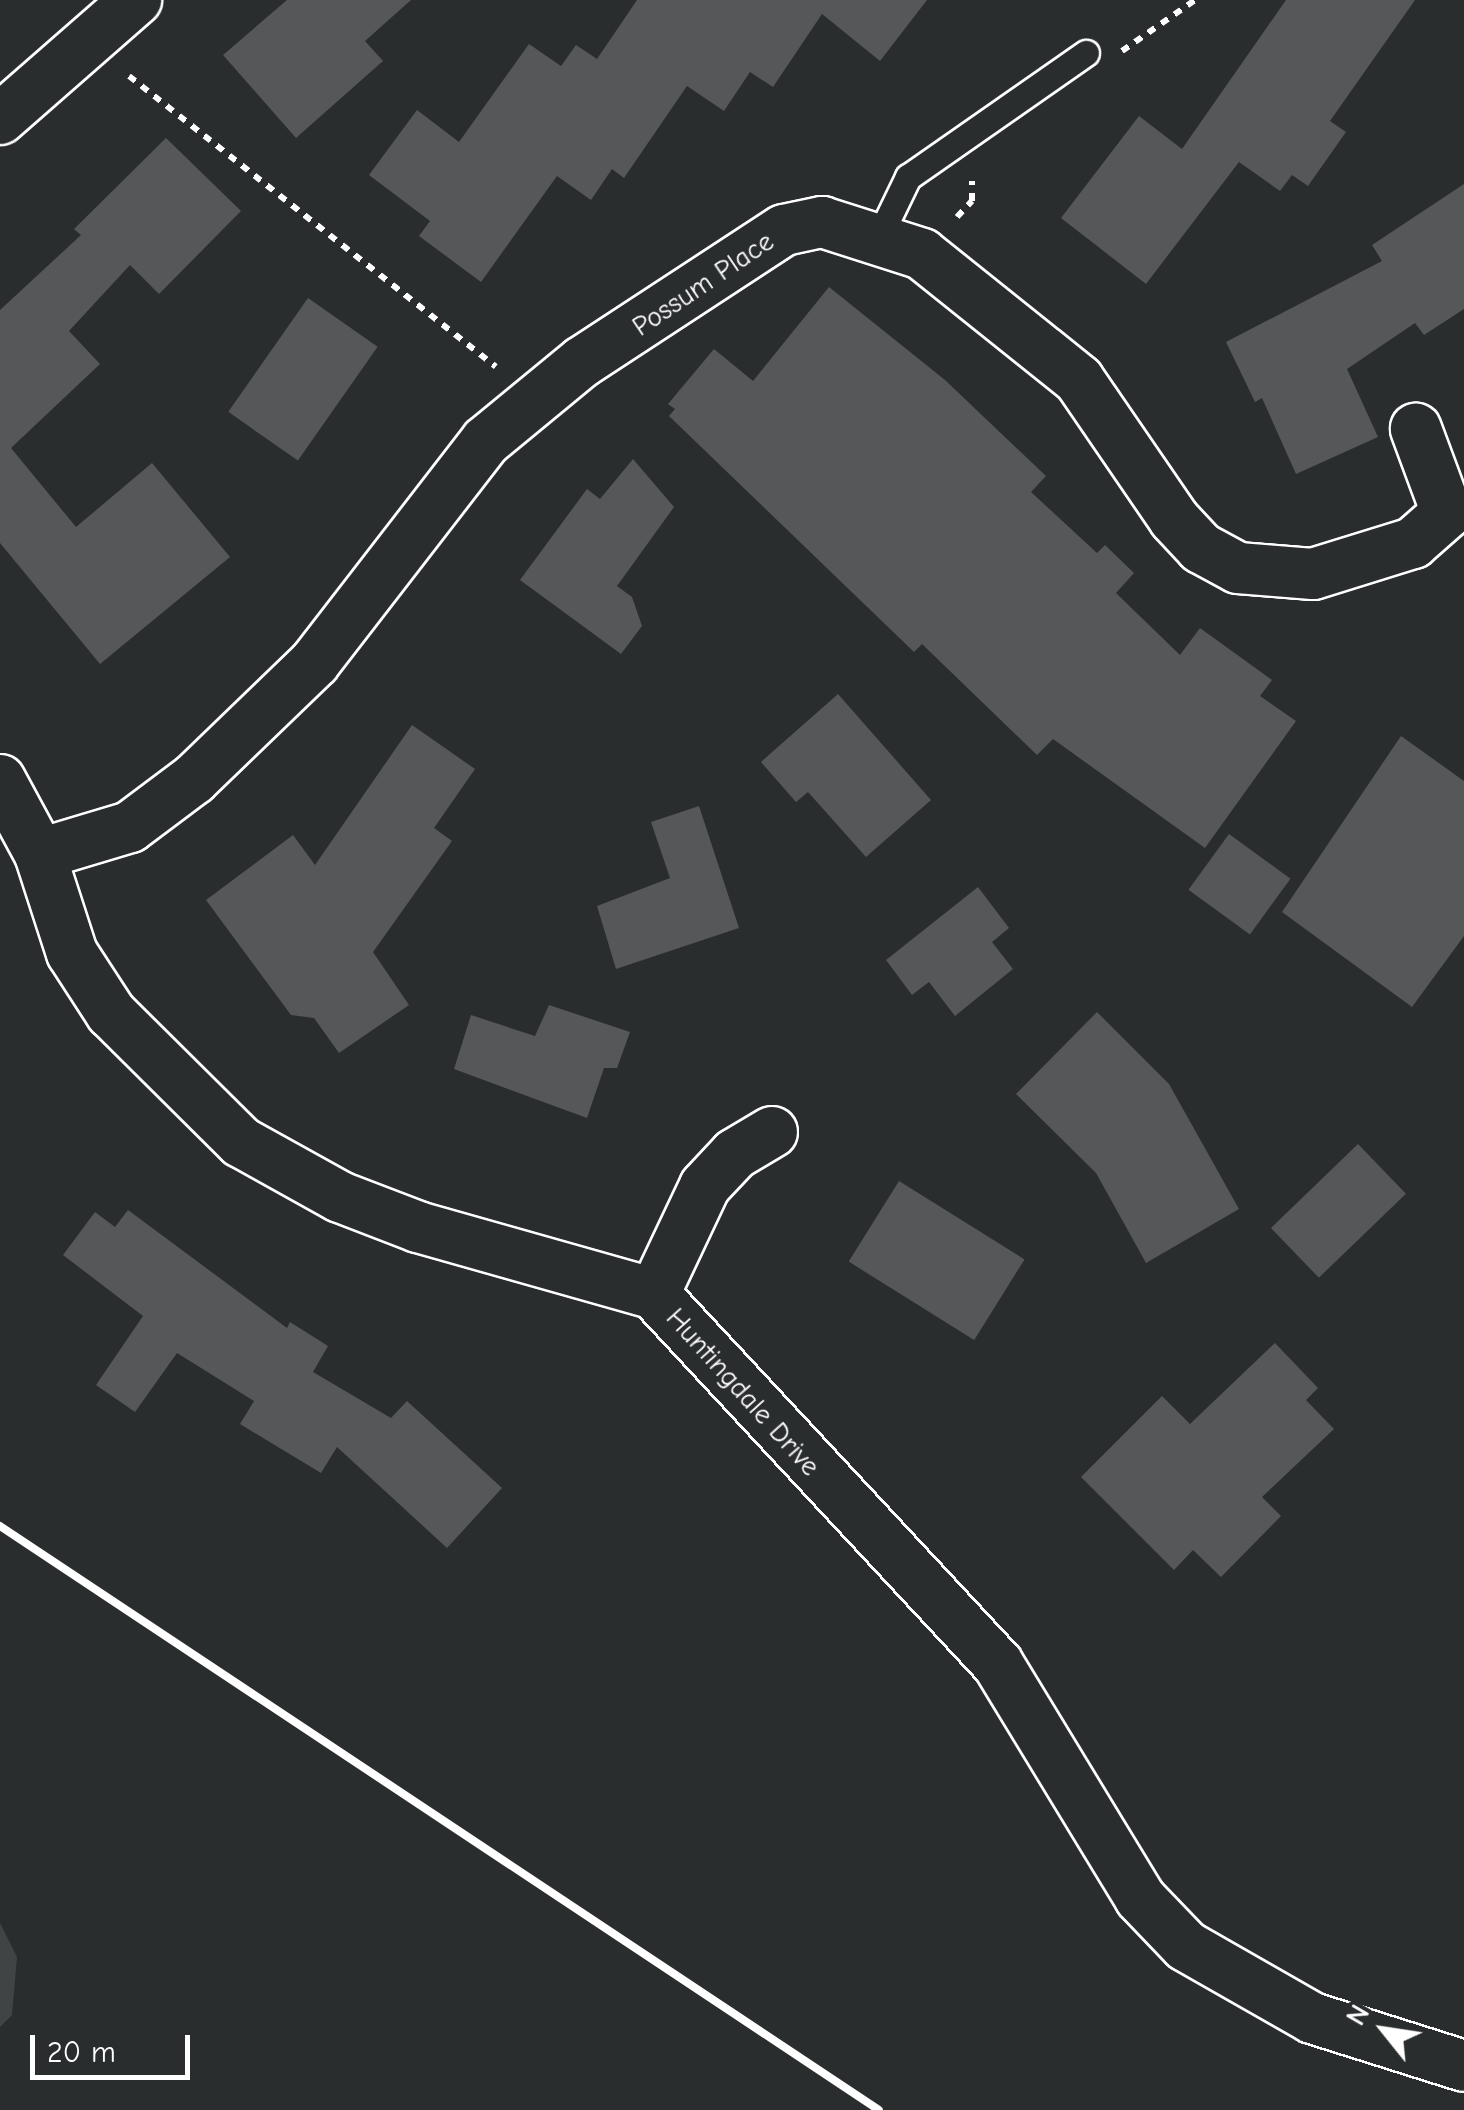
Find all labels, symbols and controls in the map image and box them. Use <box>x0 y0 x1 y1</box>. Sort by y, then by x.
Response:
street label: Possum Place <box>626 224 780 344</box>
street label: Huntingdale Drive <box>659 1301 827 1483</box>
north arrow <box>1334 1980 1434 2080</box>
text: N <box>1340 1999 1376 2031</box>
scale bar <box>35 2015 195 2077</box>
text: 20 m <box>47 2035 116 2070</box>

